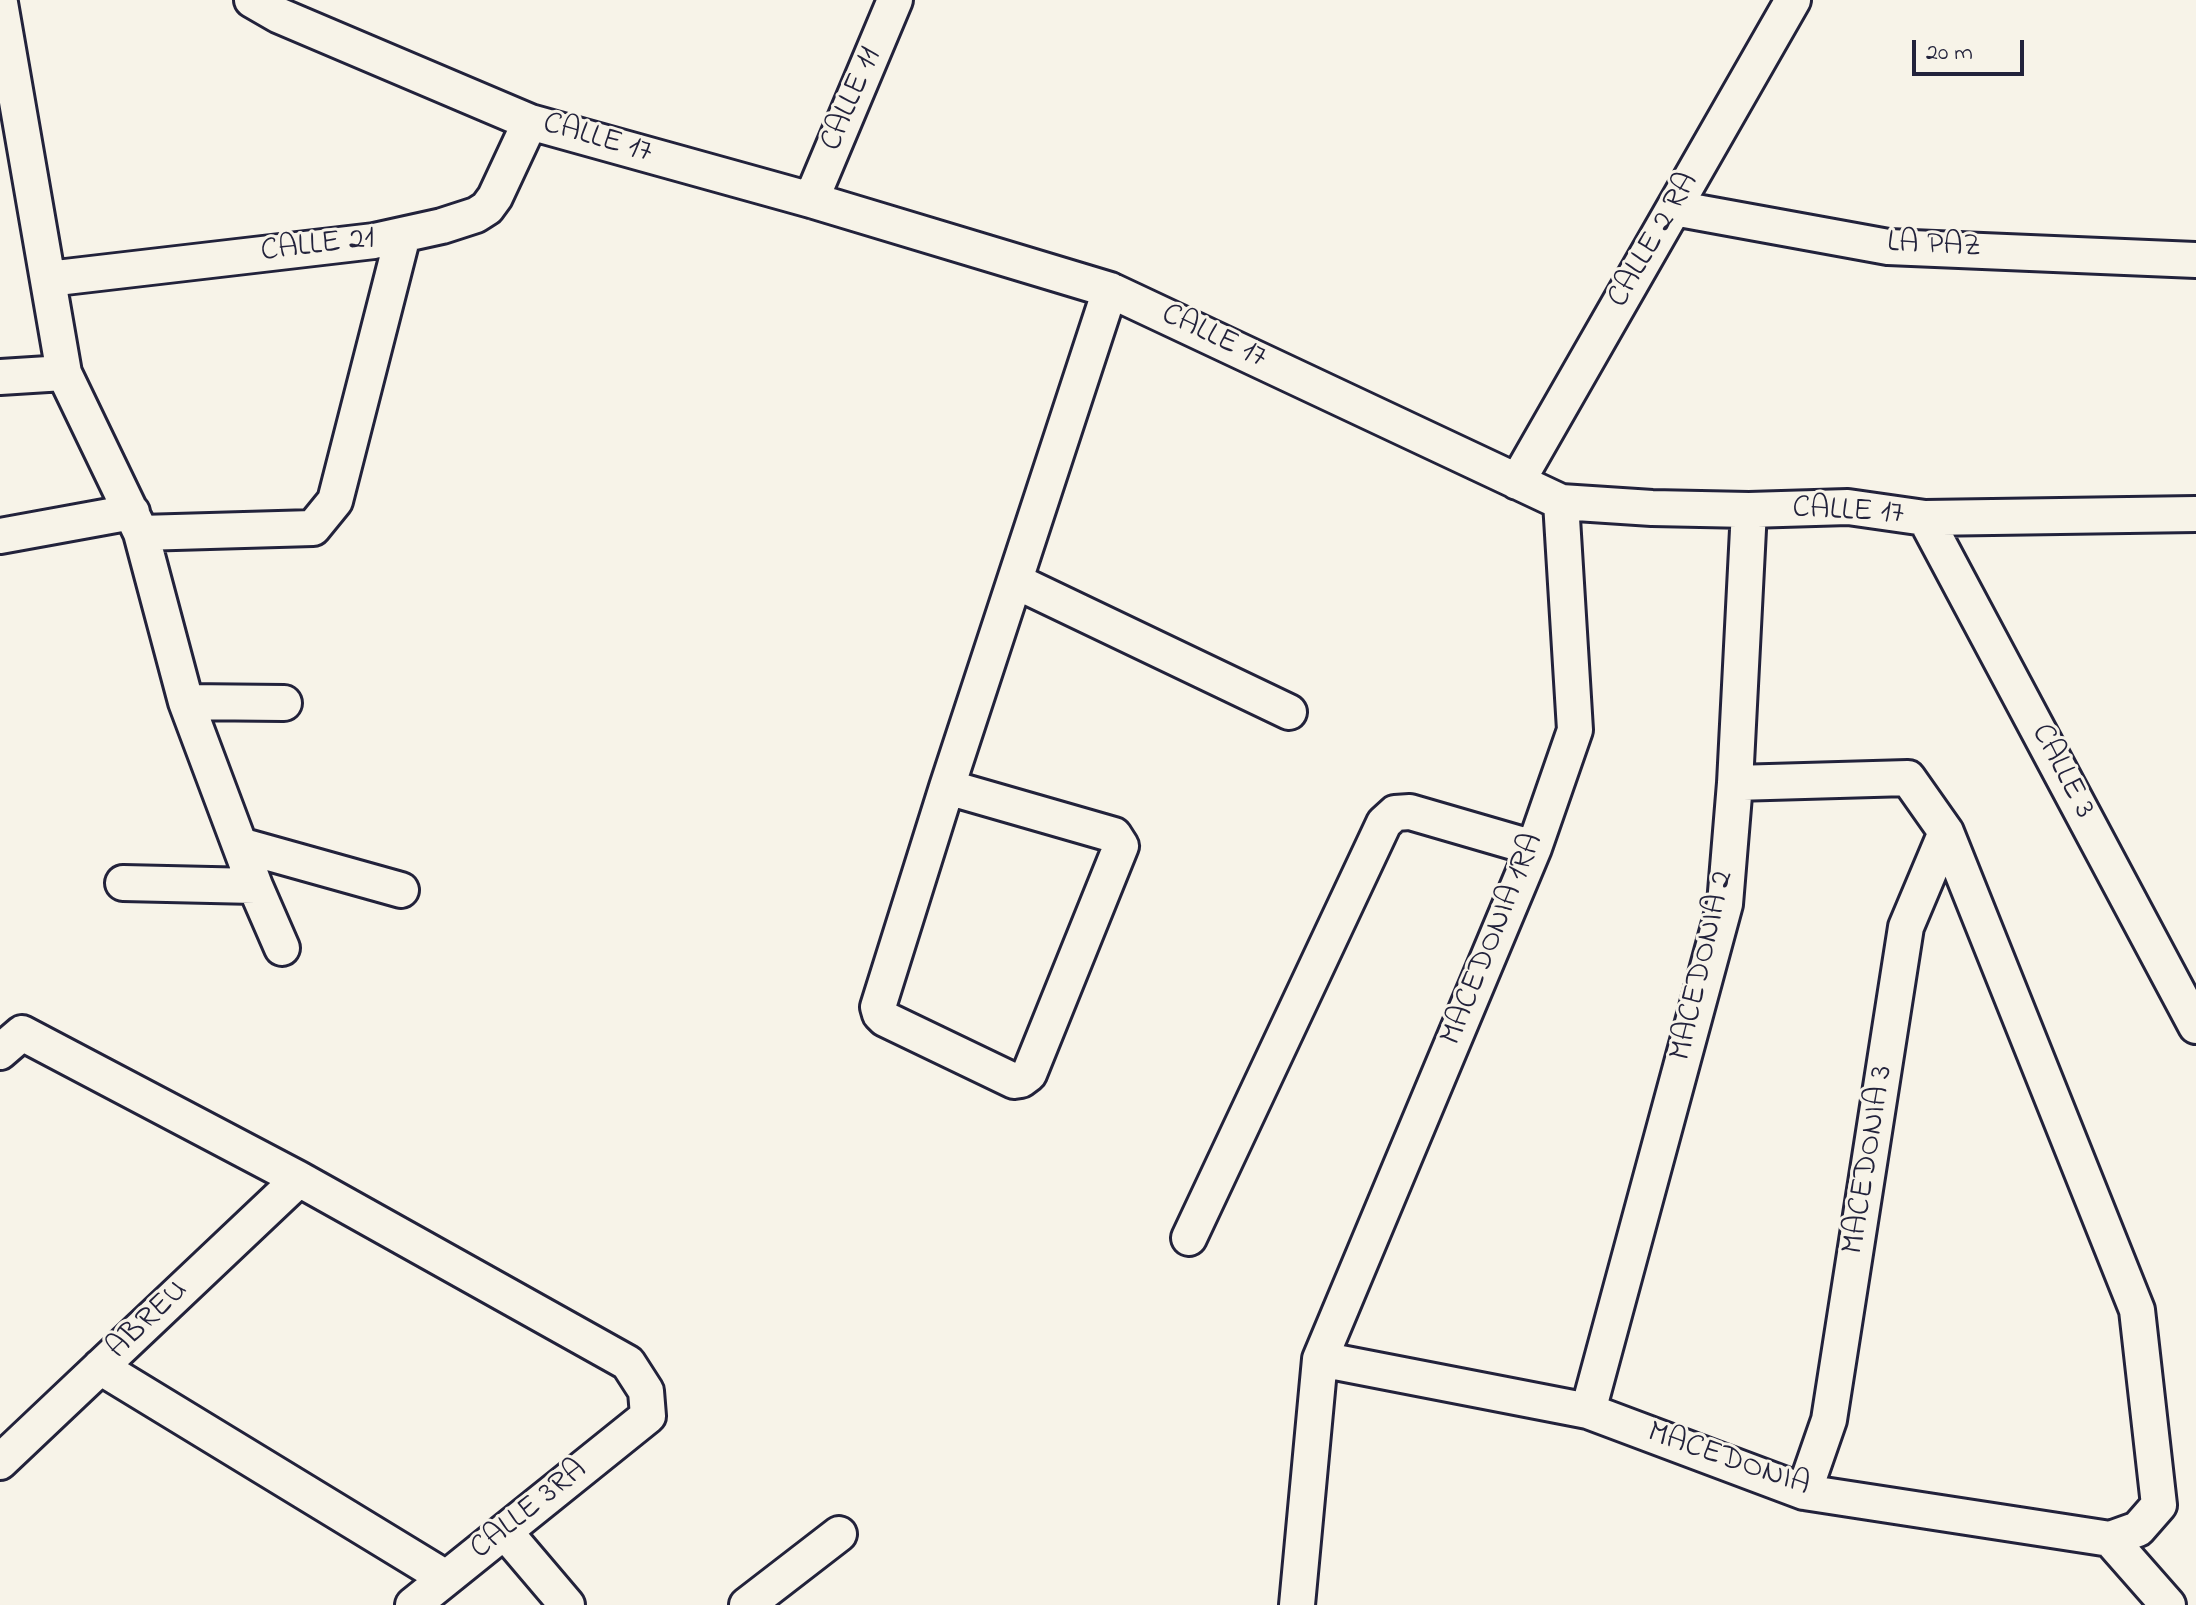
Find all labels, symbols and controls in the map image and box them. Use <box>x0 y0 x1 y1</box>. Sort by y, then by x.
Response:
scale bar <box>1916 24 2028 74</box>
text: 20 m <box>1926 36 1973 71</box>
street label: CALLE 11 <box>814 42 892 158</box>
street label: CALLE 17 <box>538 106 656 174</box>
street label: CALLE 2 RA <box>1601 167 1709 315</box>
street label: CALLE 21 <box>259 221 377 273</box>
street label: LA PAZ <box>1886 225 1982 269</box>
street label: CALLE 17 <box>1154 297 1272 379</box>
street label: CALLE 17 <box>1791 491 1905 535</box>
street label: CALLE 3 <box>2020 718 2102 826</box>
street label: MACEDONIA 1RA <box>1434 828 1554 1052</box>
street label: MACEDONIA 2 <box>1664 867 1744 1065</box>
street label: MACEDONIA 3 <box>1836 1063 1904 1257</box>
street label: ABREU <box>100 1273 198 1369</box>
street label: MACEDONIA <box>1642 1415 1814 1507</box>
street label: CALLE 3RA <box>464 1452 596 1570</box>

